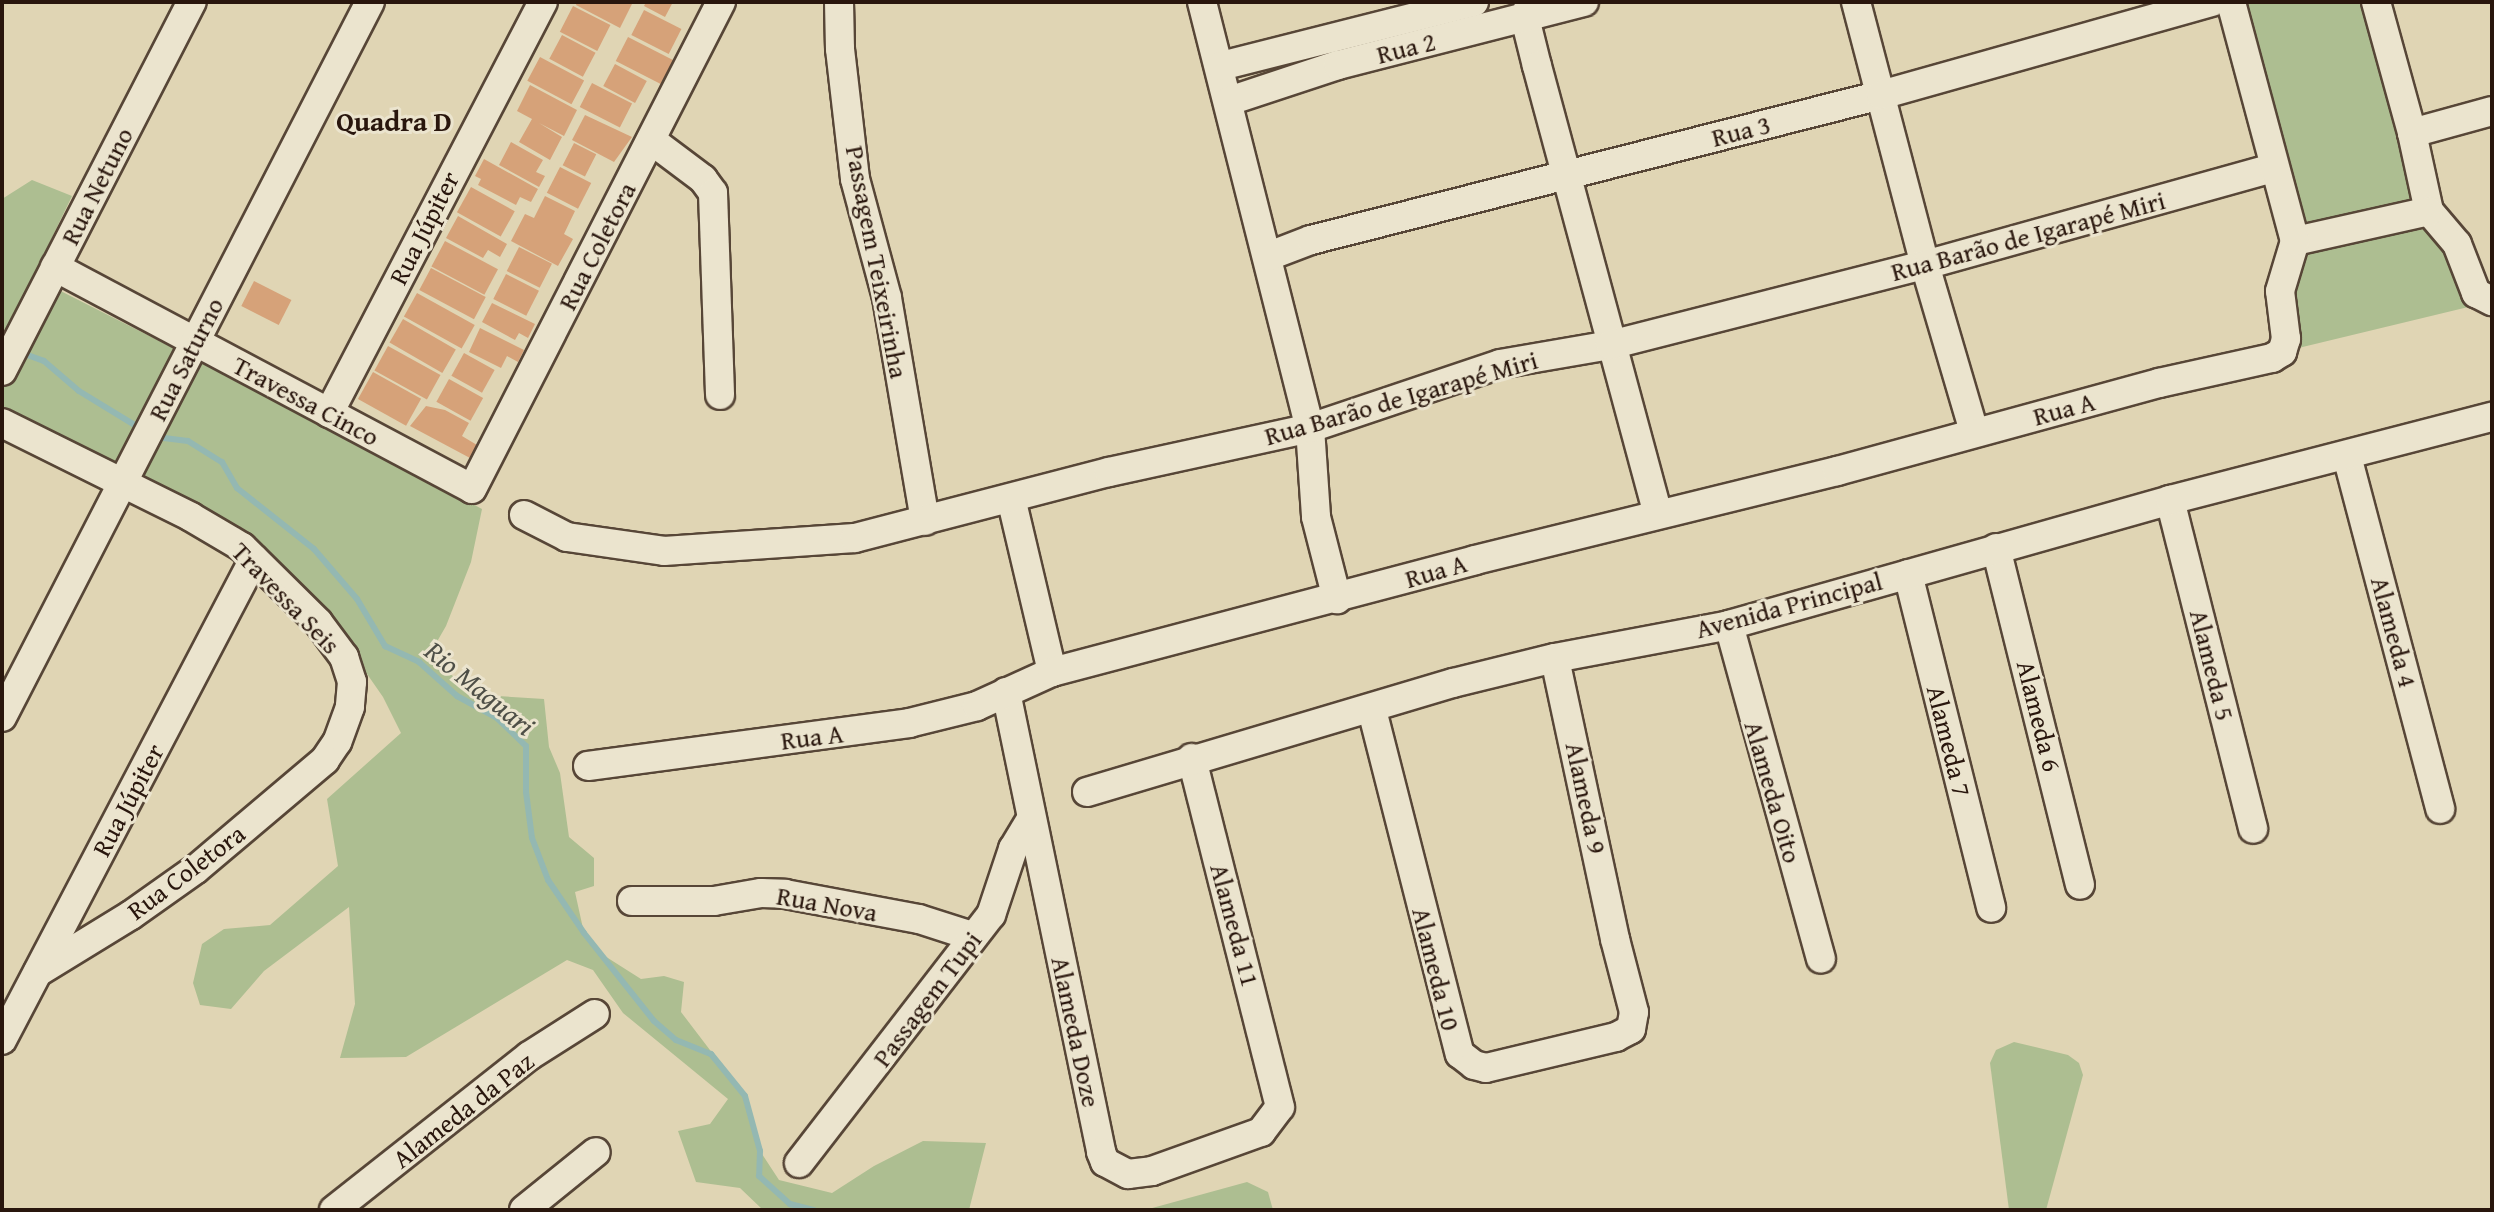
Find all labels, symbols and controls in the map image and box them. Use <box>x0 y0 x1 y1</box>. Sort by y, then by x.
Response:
street label: Rua 2 <box>1373 26 1439 70</box>
district label: Quadra D <box>336 104 452 138</box>
street label: Rua 3 <box>1708 109 1774 153</box>
street label: Rua Netuno <box>54 122 140 250</box>
street label: Passagem Teixeirinha <box>839 143 915 381</box>
street label: Rua Júpiter <box>382 166 466 290</box>
street label: Rua Coletora <box>552 177 642 315</box>
street label: Rua Barão de Igarapé Miri <box>1888 184 2168 288</box>
street label: Rua Saturno <box>142 292 230 426</box>
street label: Rua Barão de Igarapé Miri <box>1261 344 1541 452</box>
street label: Travessa Cinco <box>228 349 384 453</box>
street label: Rua A <box>2030 386 2098 432</box>
street label: Travessa Seis <box>225 536 347 660</box>
street label: Rua A <box>1402 547 1470 595</box>
street label: Avenida Principal <box>1692 565 1886 645</box>
street label: Alameda 4 <box>2364 573 2424 691</box>
street label: Alameda 5 <box>2183 606 2241 724</box>
water label: Rio Maguari <box>418 634 542 742</box>
street label: Alameda 6 <box>2010 657 2068 775</box>
street label: Alameda 7 <box>1920 682 1978 800</box>
street label: Alameda Oito <box>1738 717 1808 867</box>
street label: Rua A <box>779 718 845 756</box>
street label: Rua Júpiter <box>85 738 171 862</box>
street label: Alameda 9 <box>1559 739 1613 857</box>
street label: Rua Coletora <box>121 818 251 926</box>
street label: Alameda 11 <box>1204 860 1266 990</box>
street label: Rua Nova <box>774 880 880 928</box>
street label: Alameda 10 <box>1406 904 1466 1034</box>
street label: Passagem Tupi <box>866 925 988 1073</box>
street label: Alameda Doze <box>1045 954 1107 1110</box>
street label: Alameda da Paz <box>386 1045 540 1175</box>

